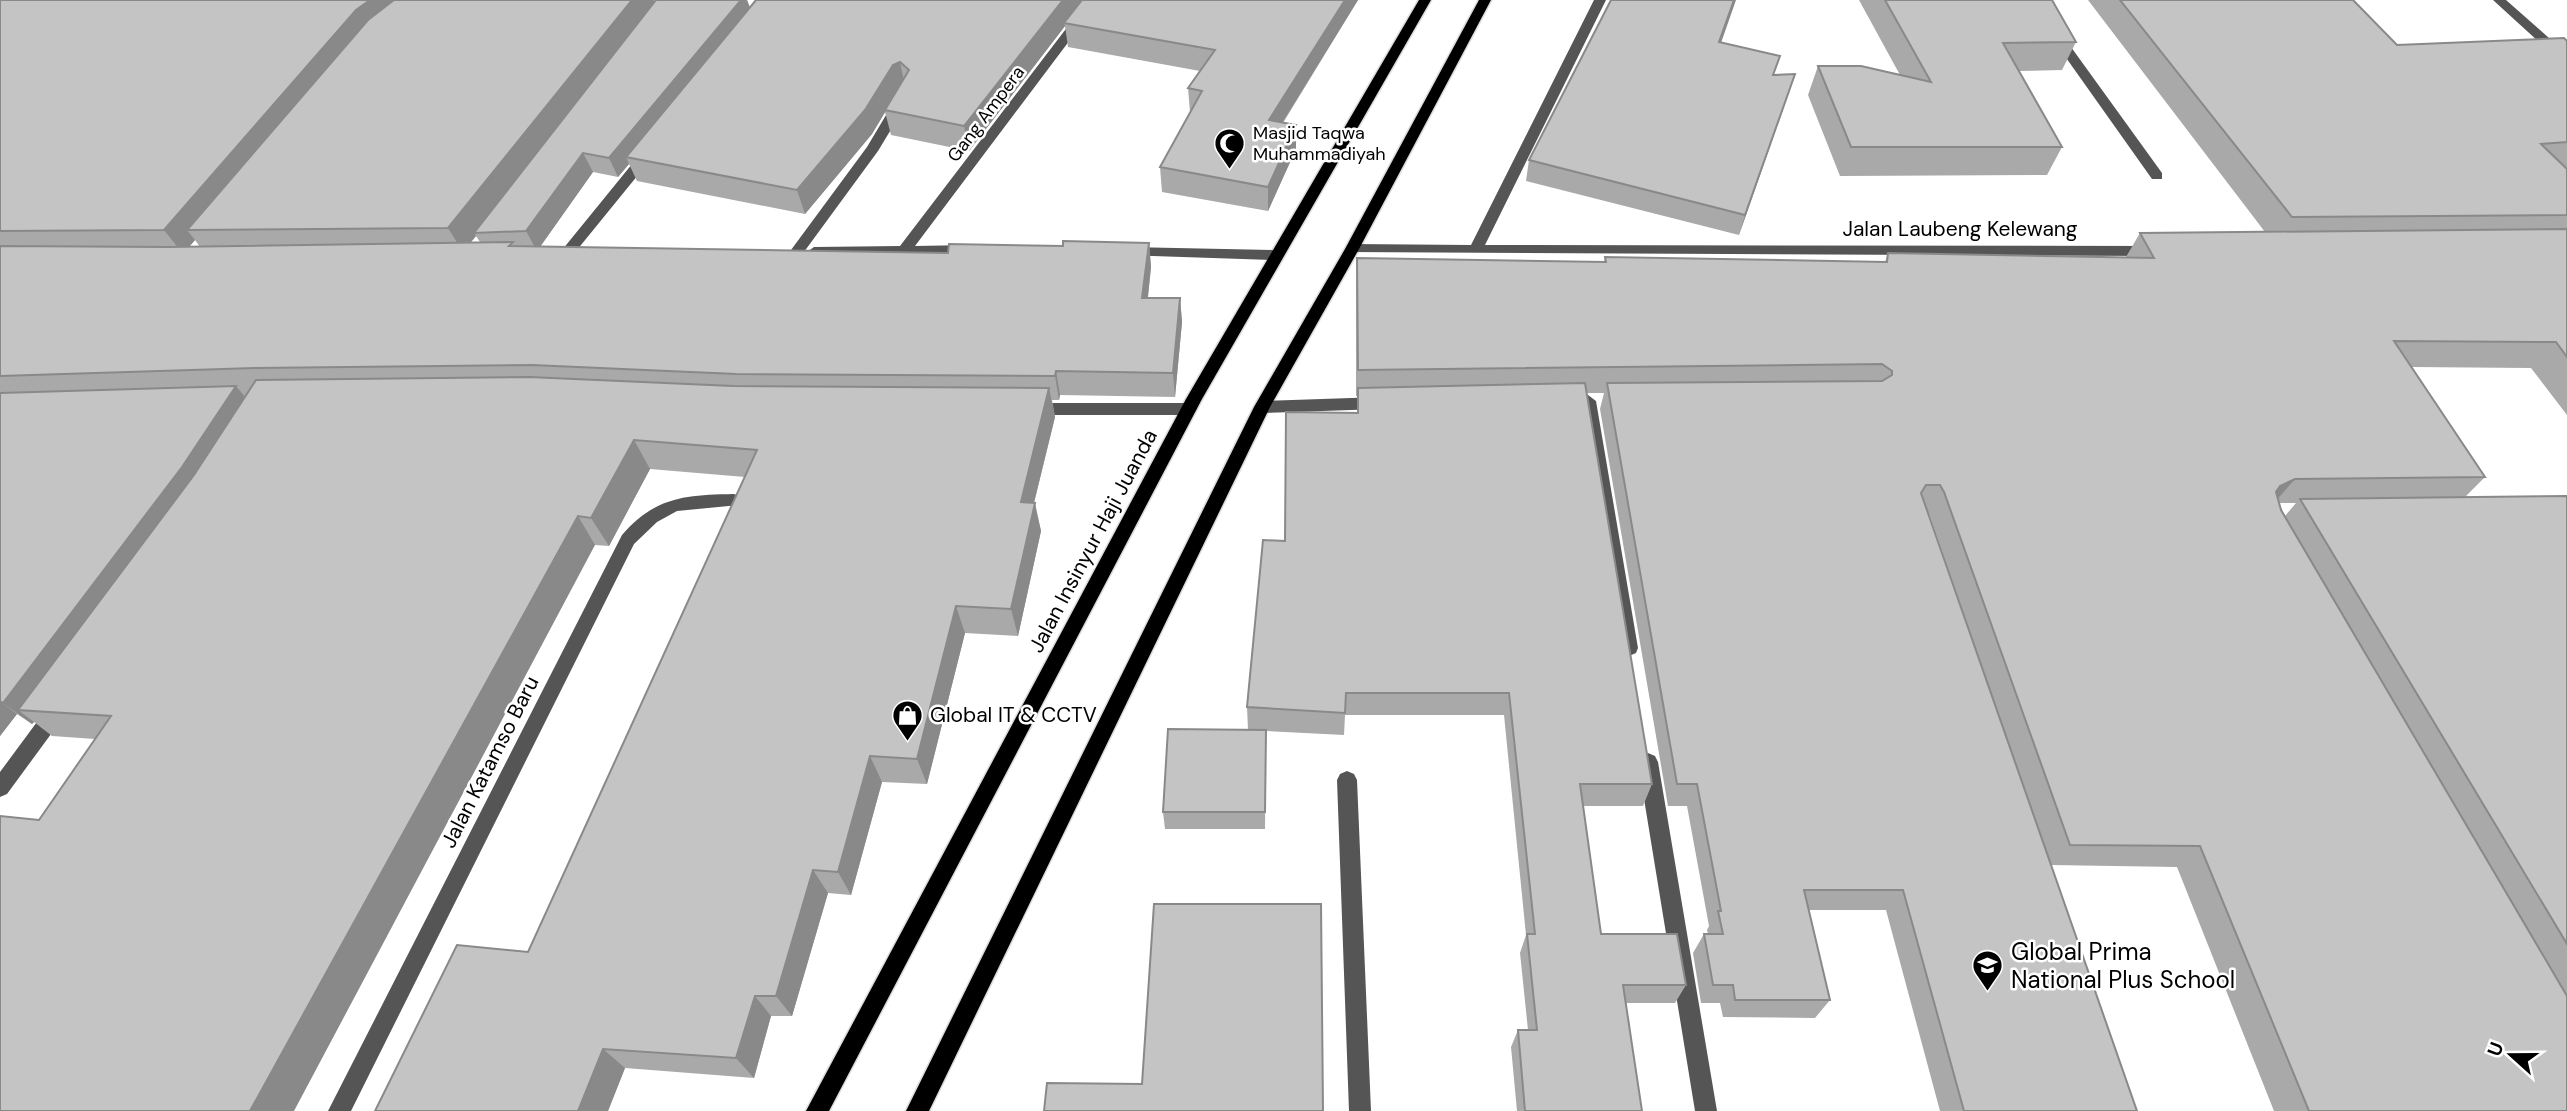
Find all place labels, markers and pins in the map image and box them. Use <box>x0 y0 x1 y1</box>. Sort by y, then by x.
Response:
place label: Masjid Taqwa Muhammadiyah <box>1253 121 1386 166</box>
mosque icon: Masjid Taqwa Muhammadiyah <box>1213 126 1247 170</box>
shop icon: Global IT & CCTV <box>890 698 924 742</box>
place label: Global IT & CCTV <box>930 701 1097 729</box>
place label: Global Prima National Plus School <box>2011 936 2235 995</box>
school or university icon: Global Prima National Plus School <box>1971 949 2005 993</box>

